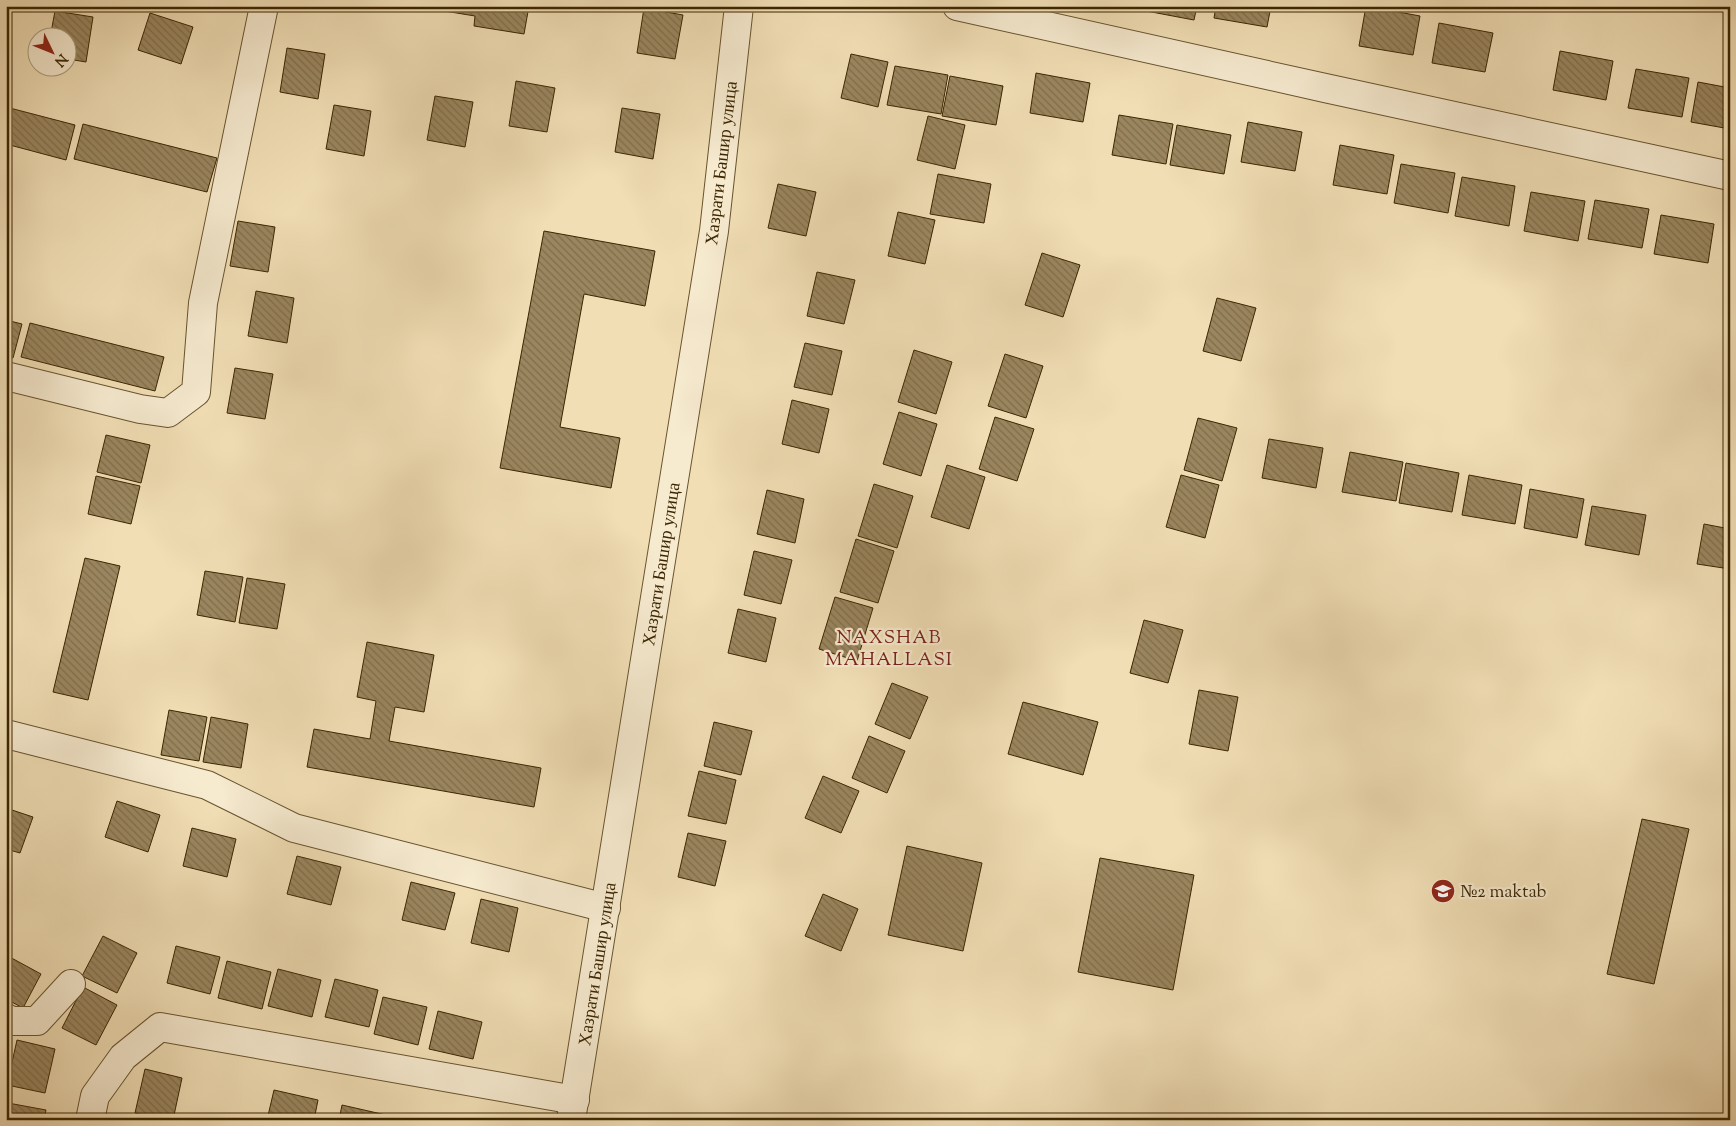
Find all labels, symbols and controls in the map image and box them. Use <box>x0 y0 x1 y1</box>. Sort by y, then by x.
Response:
north arrow <box>28 28 78 78</box>
text: N <box>49 49 71 70</box>
street label: Хазрати Башир улица <box>700 80 746 247</box>
street label: Хазрати Башир улица <box>637 481 689 648</box>
district label: NAXSHAB MAHALLASI <box>825 625 953 674</box>
school or university icon: №2 maktab <box>1430 878 1456 904</box>
place label: №2 maktab <box>1460 880 1547 906</box>
street label: Хазрати Башир улица <box>573 881 625 1048</box>

